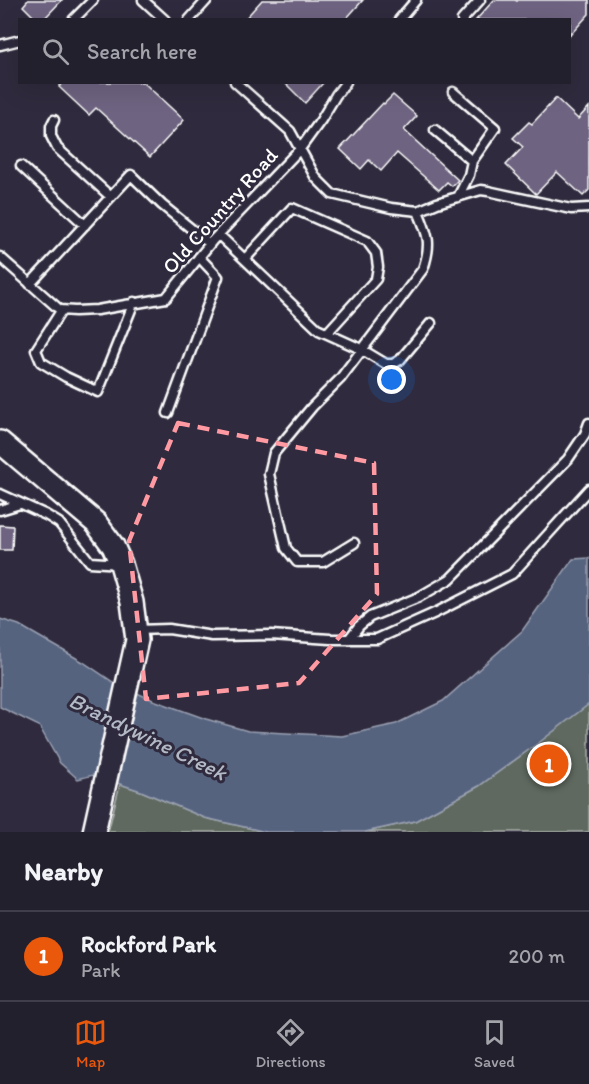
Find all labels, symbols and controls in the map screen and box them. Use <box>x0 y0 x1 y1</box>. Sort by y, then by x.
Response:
search box <box>18 18 571 84</box>
icon: search <box>39 35 72 68</box>
text: Search here <box>87 38 197 65</box>
street label: Old Country Road <box>157 142 283 279</box>
your location <box>377 365 406 394</box>
water label: Brandywine Creek <box>65 687 233 787</box>
pin: 1 <box>530 742 568 786</box>
text: Nearby <box>24 855 103 887</box>
text: Rockford Park <box>81 931 216 958</box>
text: 1 <box>39 944 48 968</box>
text: 200 m <box>509 944 565 968</box>
text: Park <box>81 958 120 982</box>
tab: Map <box>74 1016 107 1071</box>
tab: Directions <box>255 1016 326 1071</box>
tab: Saved <box>474 1016 515 1071</box>

